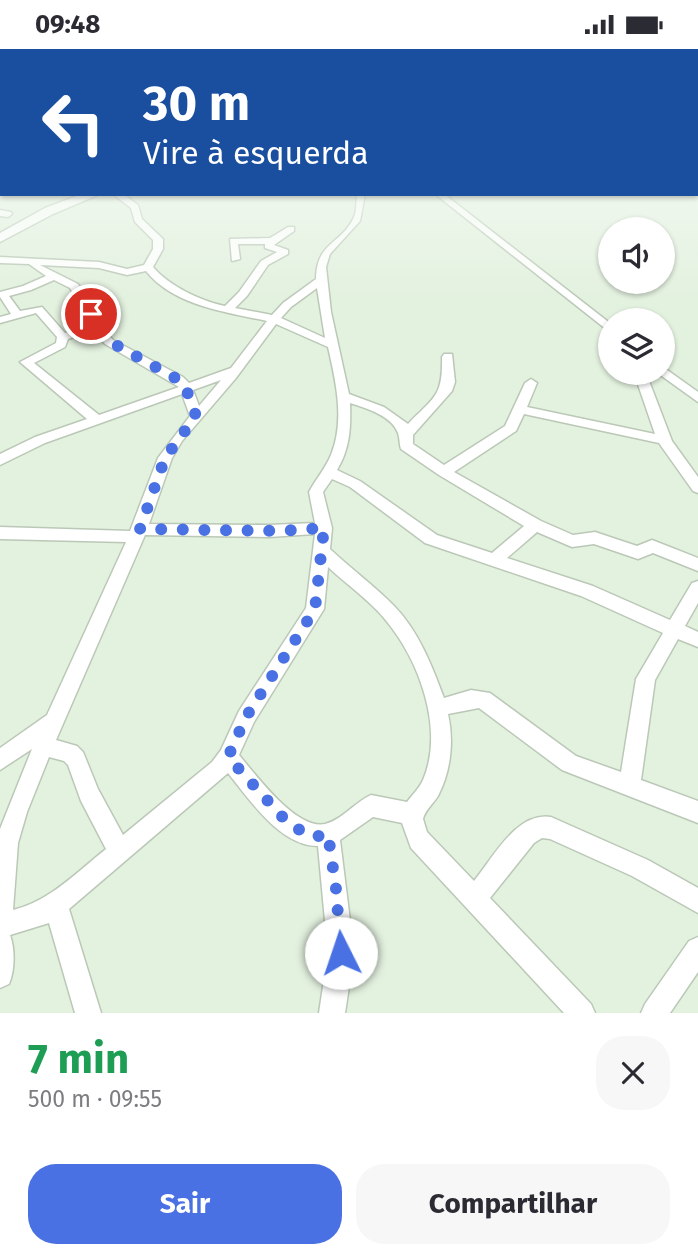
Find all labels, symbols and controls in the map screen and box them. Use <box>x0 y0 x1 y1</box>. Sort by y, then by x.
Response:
text: 09:48 <box>35 9 100 40</box>
text: 30 m <box>143 74 250 133</box>
icon: left <box>28 77 119 168</box>
text: Vire à esquerda <box>143 134 369 172</box>
map controls <box>598 217 675 385</box>
button: sound <box>598 217 675 294</box>
pin <box>61 284 121 344</box>
icon: arrive <box>72 295 110 333</box>
button: layers <box>598 308 675 385</box>
position arrow <box>304 916 378 990</box>
text: 7 min <box>28 1034 129 1084</box>
button: close <box>596 1036 670 1110</box>
text: 500 m · 09:55 <box>28 1085 162 1113</box>
button: Sair <box>28 1164 342 1244</box>
button: Compartilhar <box>356 1164 670 1244</box>

